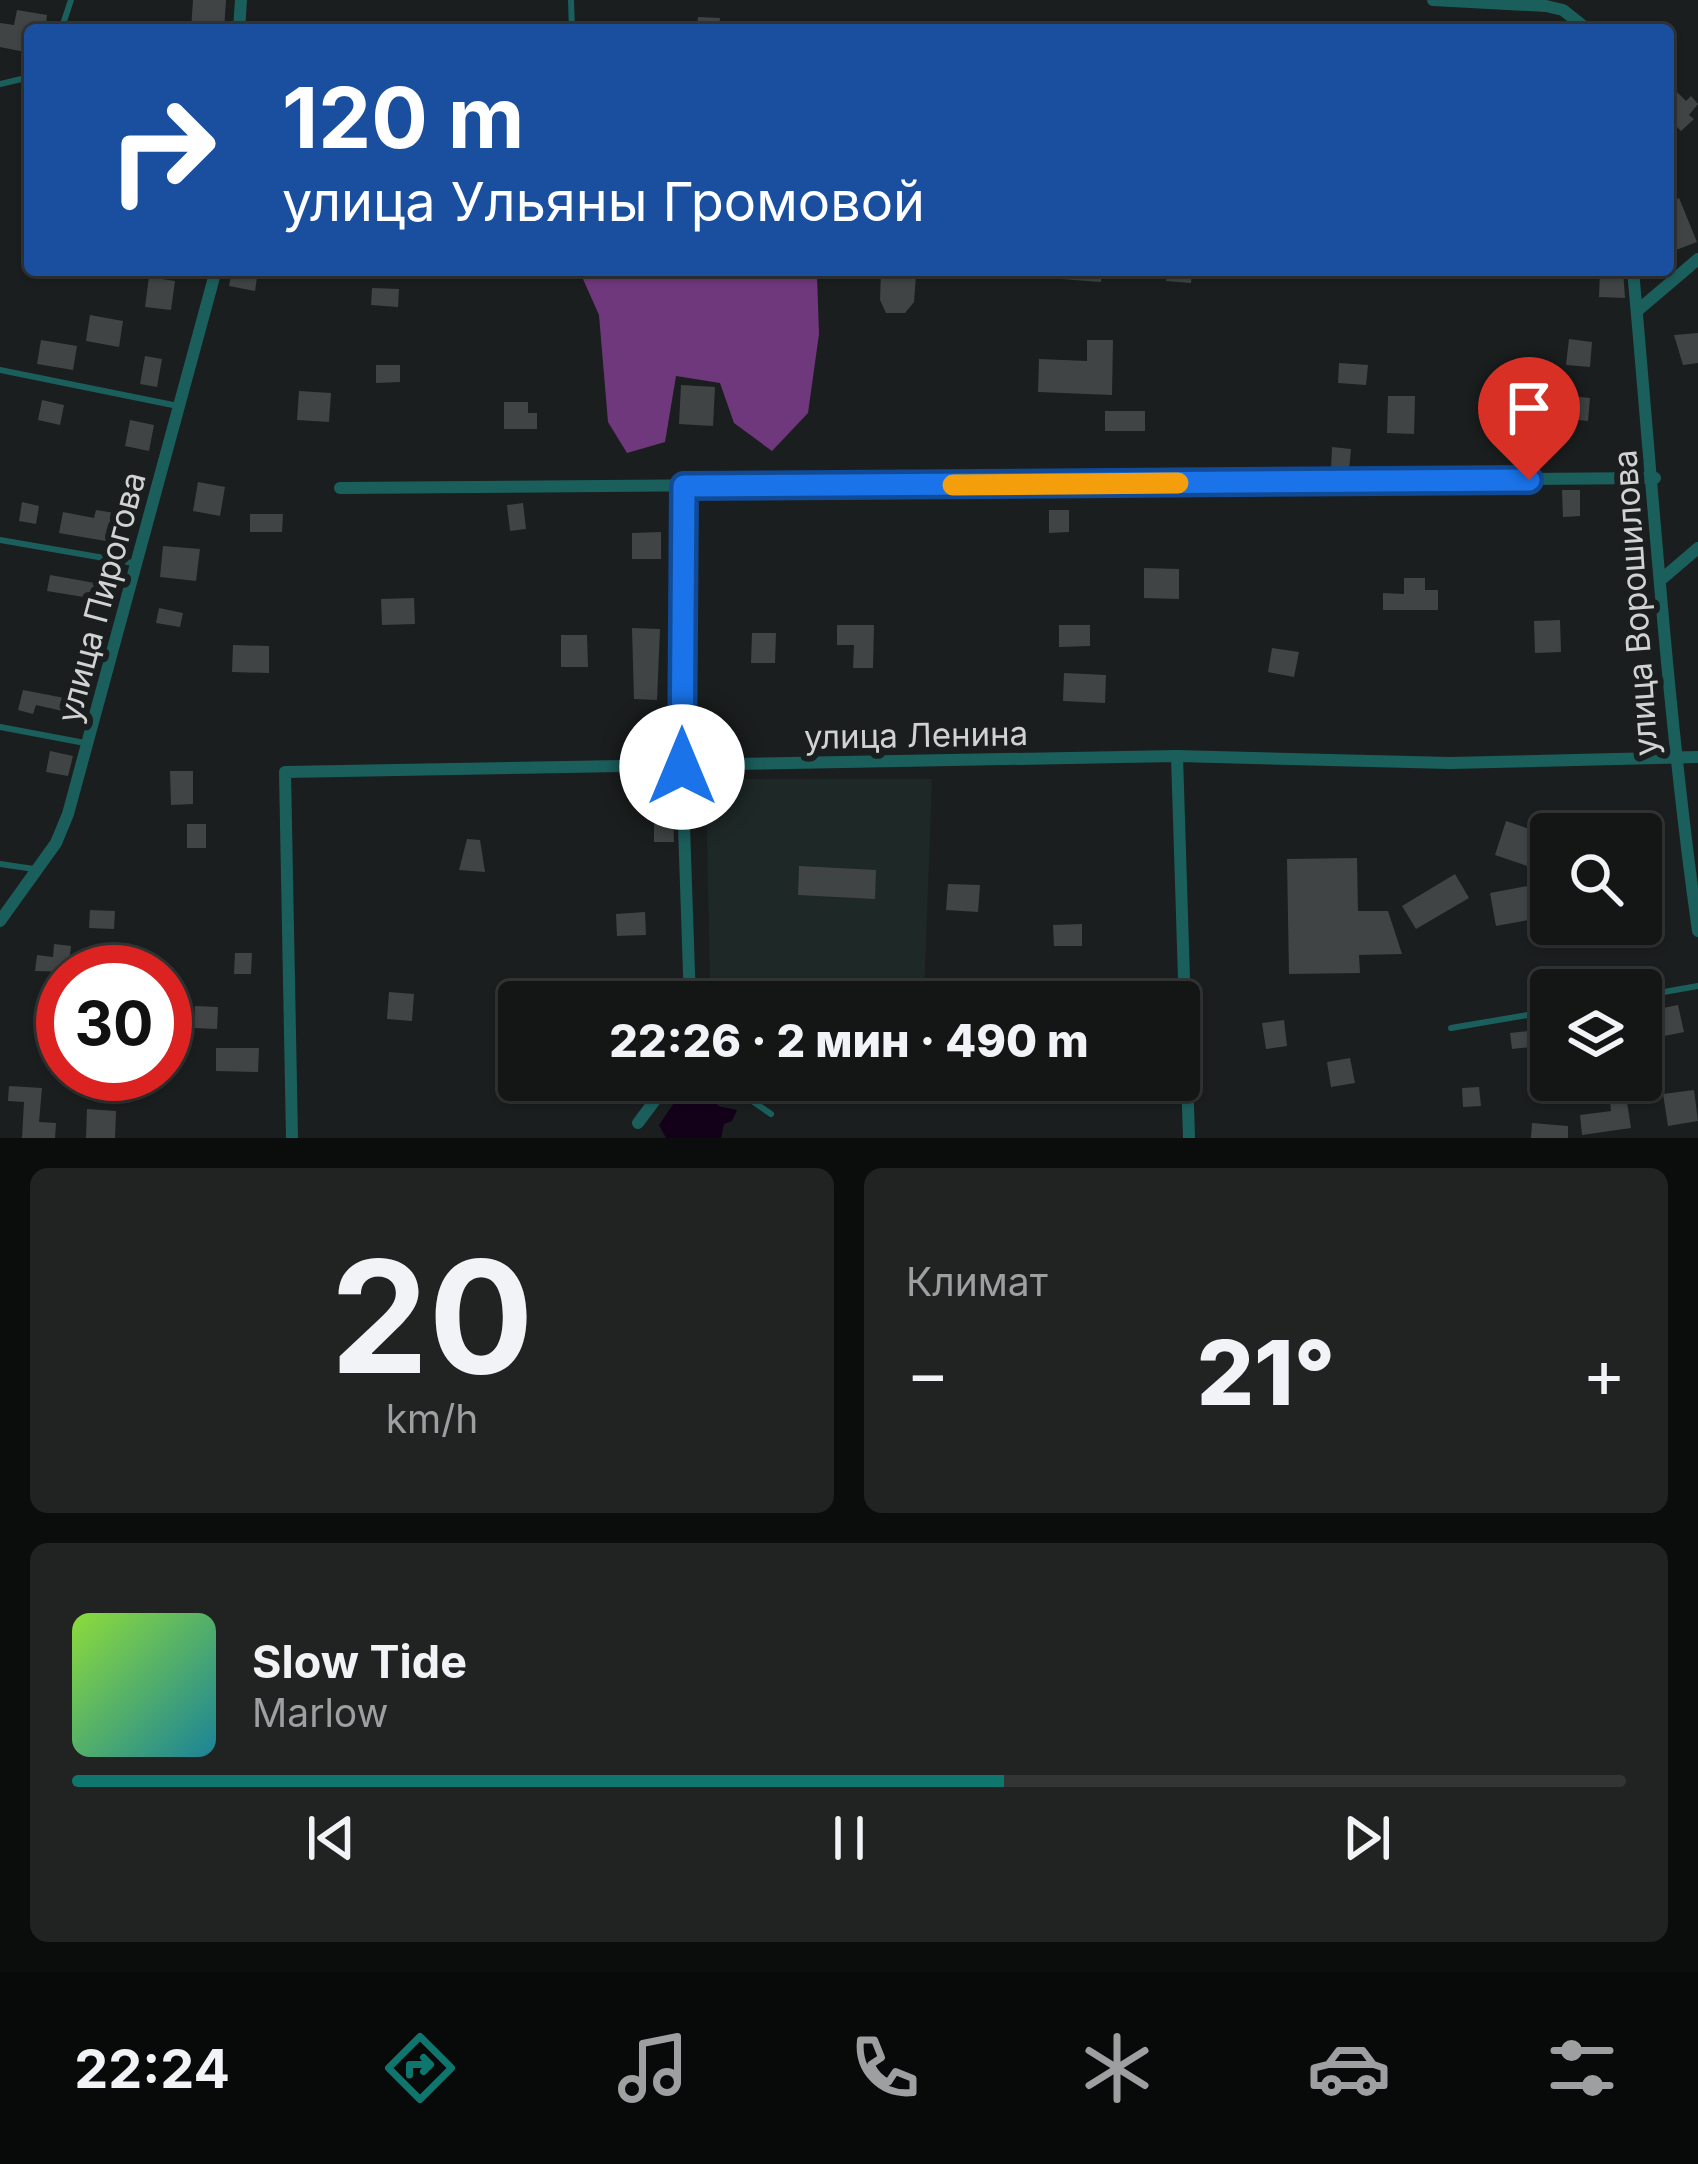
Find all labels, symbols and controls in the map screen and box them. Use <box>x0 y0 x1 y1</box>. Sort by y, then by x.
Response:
text: 120 m <box>282 67 524 168</box>
icon: right <box>84 72 240 228</box>
text: улица Ульяны Громовой <box>282 169 925 234</box>
pin <box>1478 357 1580 480</box>
icon: arrive <box>1496 375 1562 441</box>
street label: улица Ворошилова <box>1604 448 1666 758</box>
street label: улица Пирогова <box>48 467 154 727</box>
position arrow <box>619 704 745 830</box>
street label: улица Ленина <box>804 713 1028 757</box>
map controls <box>1530 813 1662 1101</box>
button: search <box>1530 813 1662 945</box>
speed limit sign: 30 <box>36 945 192 1101</box>
button: layers <box>1530 969 1662 1101</box>
text: 22:26 · 2 мин · 490 m <box>609 1013 1089 1068</box>
text: 20 <box>330 1222 534 1411</box>
text: Климат <box>906 1258 1048 1305</box>
text: 21° <box>1197 1318 1335 1427</box>
text: − <box>906 1333 950 1413</box>
text: + <box>1582 1333 1626 1413</box>
text: km/h <box>386 1395 478 1442</box>
text: Slow Tide <box>252 1634 467 1689</box>
text: Marlow <box>252 1689 388 1736</box>
icon: previous <box>298 1805 364 1871</box>
icon: pause <box>816 1805 882 1871</box>
icon: next <box>1334 1805 1400 1871</box>
icon: directions <box>378 2026 462 2110</box>
icon: music <box>611 2026 695 2110</box>
icon: phone <box>843 2026 927 2110</box>
icon: climate <box>1075 2026 1159 2110</box>
icon: car <box>1307 2026 1391 2110</box>
icon: filters <box>1540 2026 1624 2110</box>
text: 22:24 <box>74 2036 230 2101</box>

